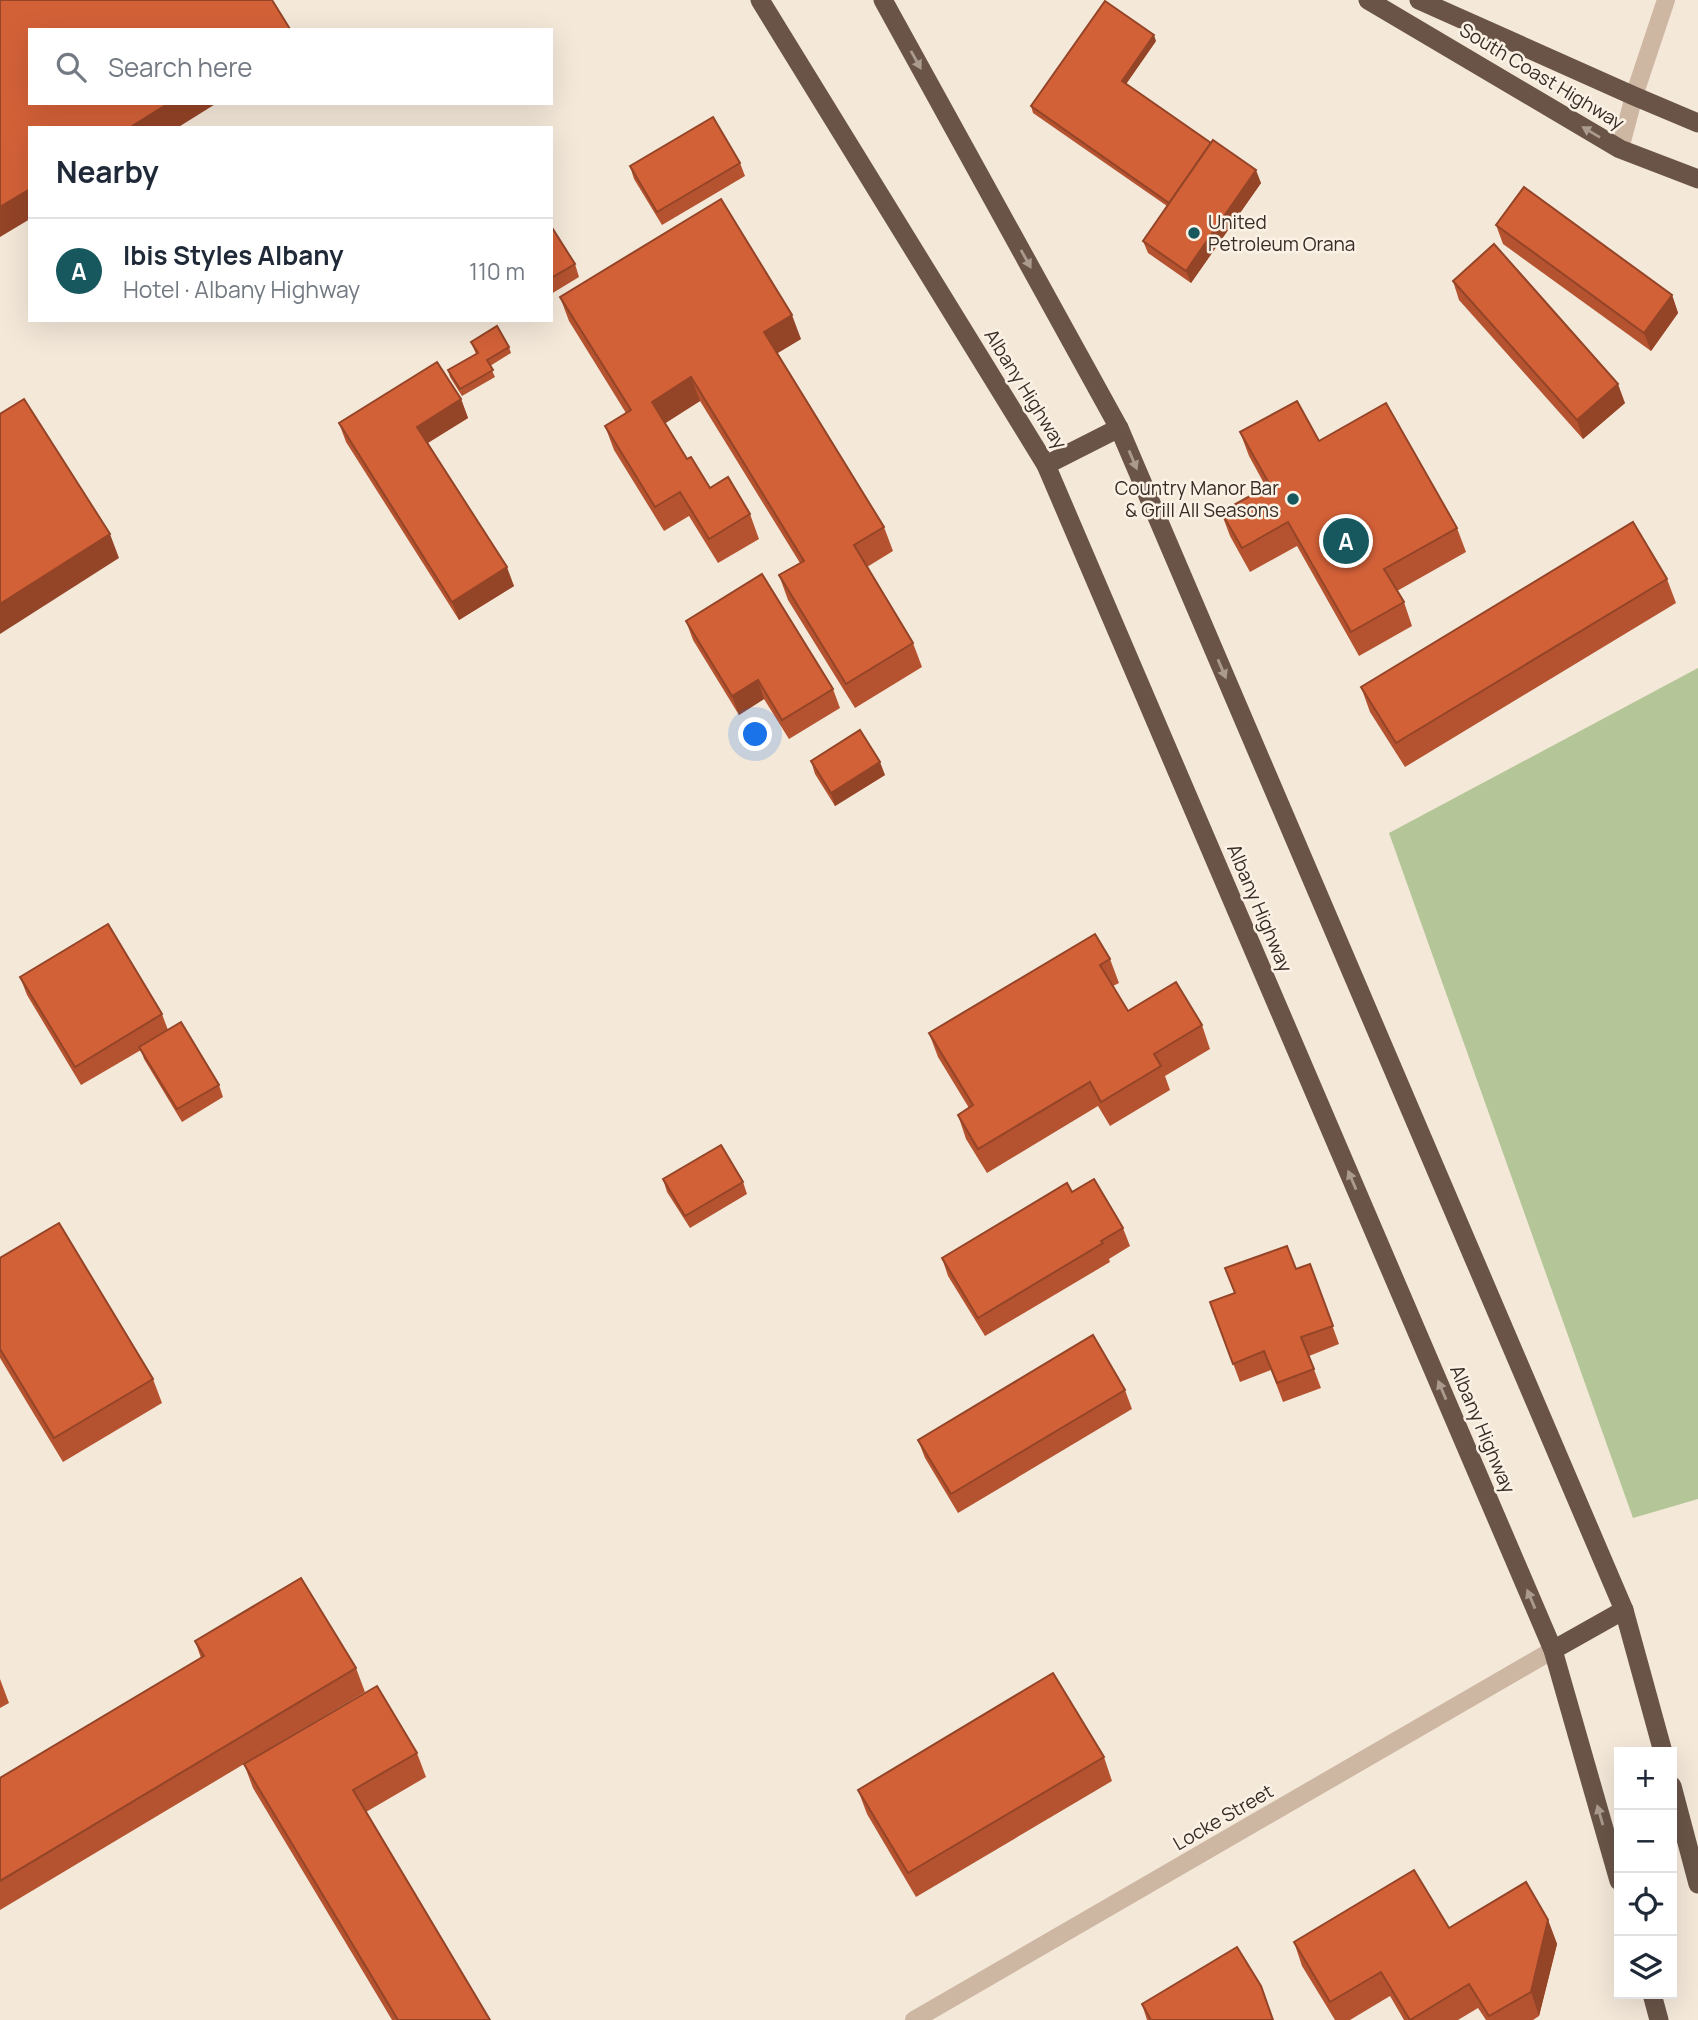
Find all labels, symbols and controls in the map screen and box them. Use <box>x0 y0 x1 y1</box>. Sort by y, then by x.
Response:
street label: South Coast Highway <box>1455 17 1629 135</box>
search box <box>28 28 553 105</box>
icon: search <box>52 48 90 86</box>
text: Search here <box>108 49 253 85</box>
one-way arrow <box>910 50 922 69</box>
one-way arrow <box>1581 126 1601 138</box>
text: Nearby <box>56 151 159 192</box>
place label: United Petroleum Orana <box>1208 209 1355 257</box>
marker: United Petroleum Orana <box>1186 225 1202 241</box>
text: Ibis Styles Albany <box>123 237 344 273</box>
one-way arrow <box>1020 249 1032 269</box>
text: A <box>71 255 87 287</box>
text: 110 m <box>469 255 525 287</box>
text: Hotel · Albany Highway <box>123 273 360 305</box>
street label: Albany Highway <box>979 324 1073 454</box>
one-way arrow <box>1127 449 1138 470</box>
place label: Country Manor Bar & Grill All Seasons <box>1115 475 1279 523</box>
marker: Country Manor Bar & Grill All Seasons <box>1285 491 1301 507</box>
pin: A <box>1323 515 1369 567</box>
one-way arrow <box>1217 658 1228 679</box>
your location <box>738 717 772 751</box>
street label: Albany Highway <box>1221 840 1299 976</box>
one-way arrow <box>1346 1170 1357 1191</box>
street label: Albany Highway <box>1444 1361 1522 1497</box>
one-way arrow <box>1436 1379 1447 1400</box>
one-way arrow <box>1525 1589 1537 1609</box>
map controls <box>1614 1747 1677 1999</box>
button: + <box>1614 1747 1677 1810</box>
street label: Locke Street <box>1168 1778 1278 1856</box>
one-way arrow <box>1595 1804 1605 1825</box>
button: − <box>1614 1810 1677 1873</box>
button: locate <box>1614 1873 1677 1936</box>
button: layers <box>1614 1936 1677 1999</box>

